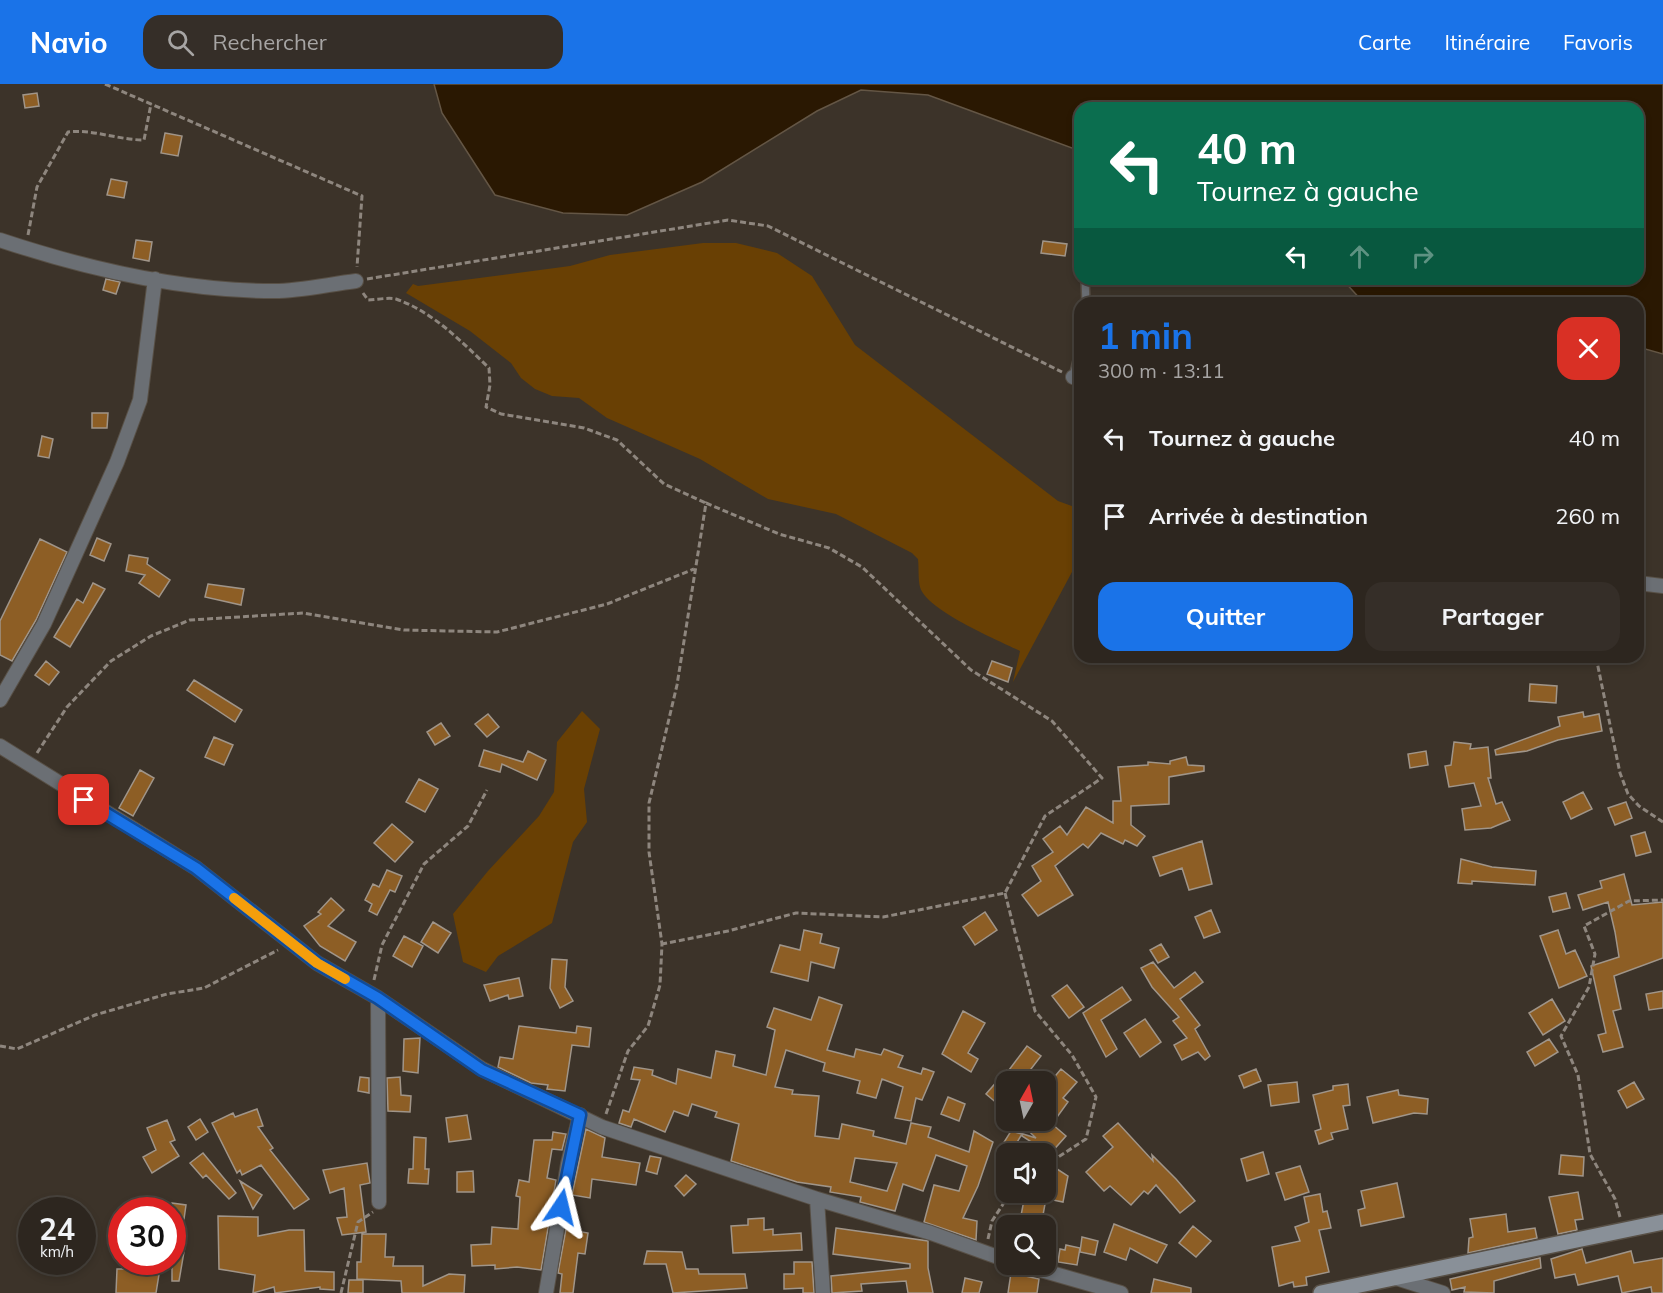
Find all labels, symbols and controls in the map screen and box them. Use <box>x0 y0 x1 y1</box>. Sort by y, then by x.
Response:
search box <box>143 15 563 69</box>
text: Navio <box>30 25 107 60</box>
icon: search <box>164 26 197 59</box>
text: Rechercher <box>212 28 327 56</box>
text: Carte <box>1358 29 1412 55</box>
text: Itinéraire <box>1445 29 1530 55</box>
text: Favoris <box>1563 29 1633 55</box>
text: 40 m <box>1197 122 1297 175</box>
icon: left <box>1098 126 1176 204</box>
text: Tournez à gauche <box>1197 174 1419 208</box>
icon: left <box>1280 240 1313 273</box>
icon: ahead <box>1343 240 1376 273</box>
icon: right <box>1406 240 1439 273</box>
text: 1 min <box>1098 313 1193 358</box>
button: close <box>1557 317 1620 380</box>
text: 300 m · 13:11 <box>1098 358 1224 383</box>
icon: left <box>1098 422 1131 455</box>
text: Tournez à gauche <box>1149 424 1335 452</box>
text: 40 m <box>1569 424 1620 452</box>
icon: arrive <box>1098 500 1131 533</box>
text: Arrivée à destination <box>1149 502 1368 530</box>
text: 260 m <box>1555 502 1620 530</box>
button: Quitter <box>1098 582 1353 651</box>
button: Partager <box>1365 582 1620 651</box>
pin <box>58 774 109 825</box>
icon: arrive <box>67 783 100 816</box>
north arrow <box>996 1071 1056 1131</box>
map controls <box>996 1071 1056 1275</box>
button: sound <box>996 1143 1056 1203</box>
position arrow <box>529 1175 593 1239</box>
speed limit sign: 30 <box>108 1197 186 1275</box>
text: 24 <box>39 1210 75 1248</box>
button: search <box>996 1215 1056 1275</box>
text: km/h <box>40 1242 74 1261</box>

